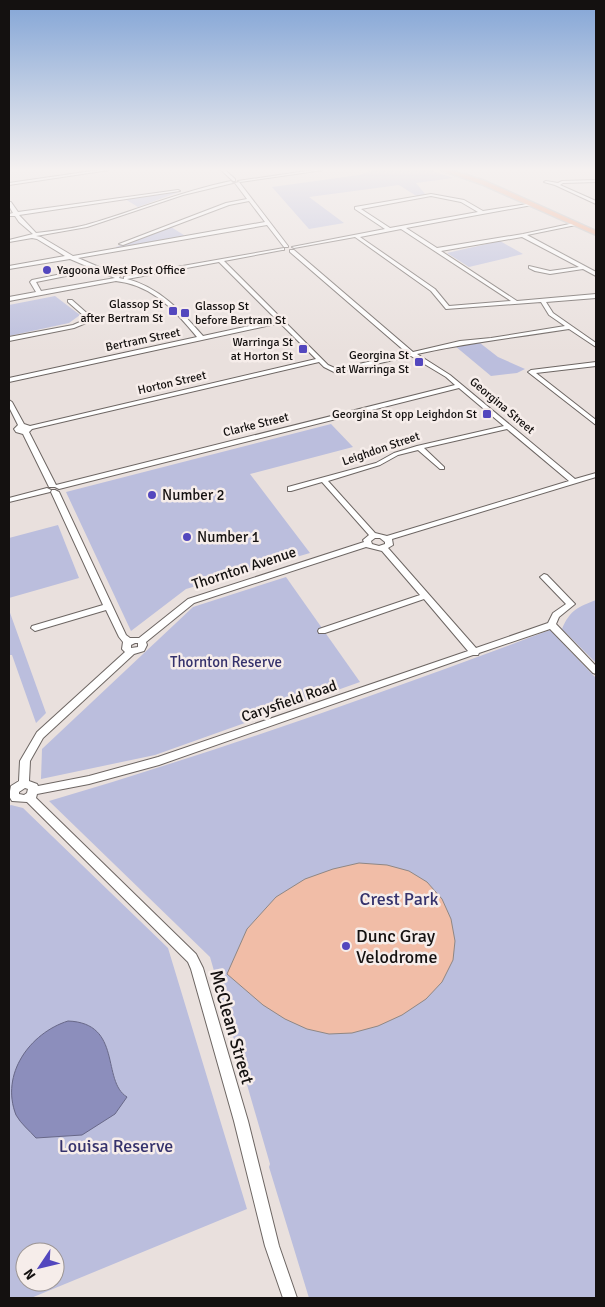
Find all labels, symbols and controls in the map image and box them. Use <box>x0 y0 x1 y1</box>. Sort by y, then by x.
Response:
place label: Yagoona West Post Office <box>57 263 185 278</box>
marker: Yagoona West Post Office <box>41 264 53 276</box>
place label: Glassop St after Bertram St <box>81 297 163 326</box>
place label: Glassop St before Bertram St <box>195 299 286 328</box>
marker: Glassop St after Bertram St <box>167 305 179 317</box>
marker: Glassop St before Bertram St <box>179 307 191 319</box>
street label: Bertram Street <box>104 325 182 355</box>
place label: Warringa St at Horton St <box>231 335 293 364</box>
marker: Warringa St at Horton St <box>297 343 309 355</box>
place label: Georgina St at Warringa St <box>336 348 409 377</box>
marker: Georgina St at Warringa St <box>413 356 425 368</box>
street label: Horton Street <box>136 368 208 398</box>
street label: Georgina Street <box>466 374 538 438</box>
place label: Georgina St opp Leighdon St <box>332 407 477 422</box>
marker: Georgina St opp Leighdon St <box>481 408 493 420</box>
street label: Clarke Street <box>222 410 290 440</box>
street label: Leighdon Street <box>340 429 422 469</box>
place label: Number 2 <box>162 486 225 504</box>
marker: Number 2 <box>146 489 158 501</box>
place label: Number 1 <box>197 528 260 546</box>
marker: Number 1 <box>181 531 193 543</box>
street label: Thornton Avenue <box>190 543 298 593</box>
park label: Thornton Reserve <box>170 653 282 671</box>
street label: Carysfield Road <box>239 676 339 726</box>
park label: Crest Park <box>360 888 438 910</box>
place label: Dunc Gray Velodrome <box>356 925 437 968</box>
marker: Dunc Gray Velodrome <box>340 940 352 952</box>
street label: McClean Street <box>205 967 259 1087</box>
park label: Louisa Reserve <box>59 1135 173 1157</box>
north arrow <box>15 1242 65 1292</box>
text: N <box>20 1265 40 1283</box>

